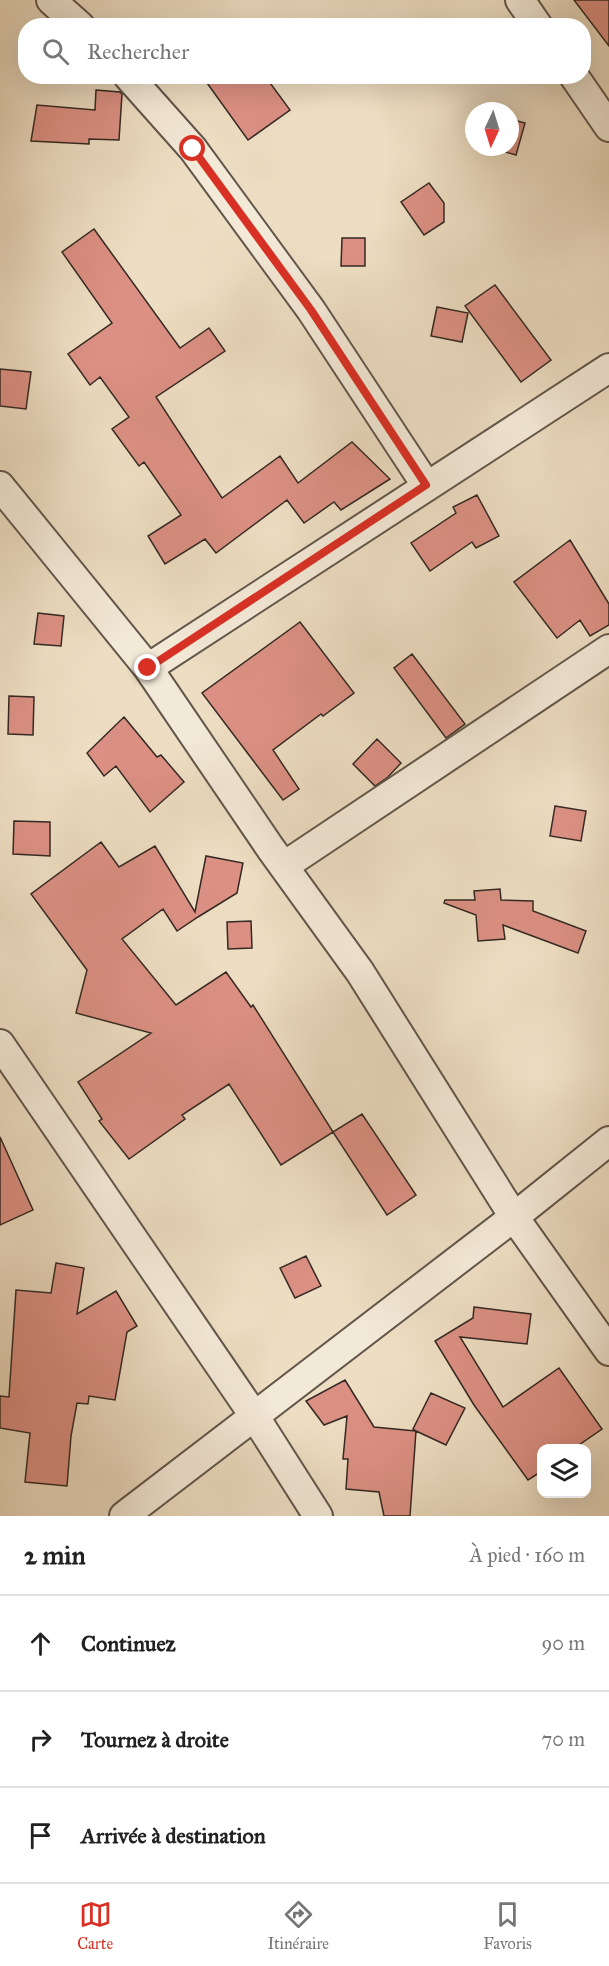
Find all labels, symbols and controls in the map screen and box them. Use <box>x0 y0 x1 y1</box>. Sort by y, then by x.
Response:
search box <box>18 18 591 84</box>
icon: search <box>39 35 72 68</box>
text: Rechercher <box>87 38 189 65</box>
north arrow <box>465 102 519 156</box>
route start <box>179 135 205 161</box>
route end <box>134 654 160 680</box>
map controls <box>537 1444 591 1498</box>
button: layers <box>537 1444 591 1498</box>
text: 2 min <box>24 1539 85 1571</box>
text: À pied · 160 m <box>470 1543 585 1567</box>
icon: ahead <box>24 1627 57 1660</box>
text: Continuez <box>81 1630 176 1657</box>
text: 90 m <box>542 1631 585 1655</box>
icon: right <box>24 1723 57 1756</box>
text: Tournez à droite <box>81 1726 229 1753</box>
text: 70 m <box>542 1727 585 1751</box>
icon: arrive <box>24 1819 57 1852</box>
text: Arrivée à destination <box>81 1822 266 1849</box>
tab: Carte <box>77 1898 113 1953</box>
tab: Itinéraire <box>267 1898 329 1953</box>
tab: Favoris <box>483 1898 532 1953</box>

